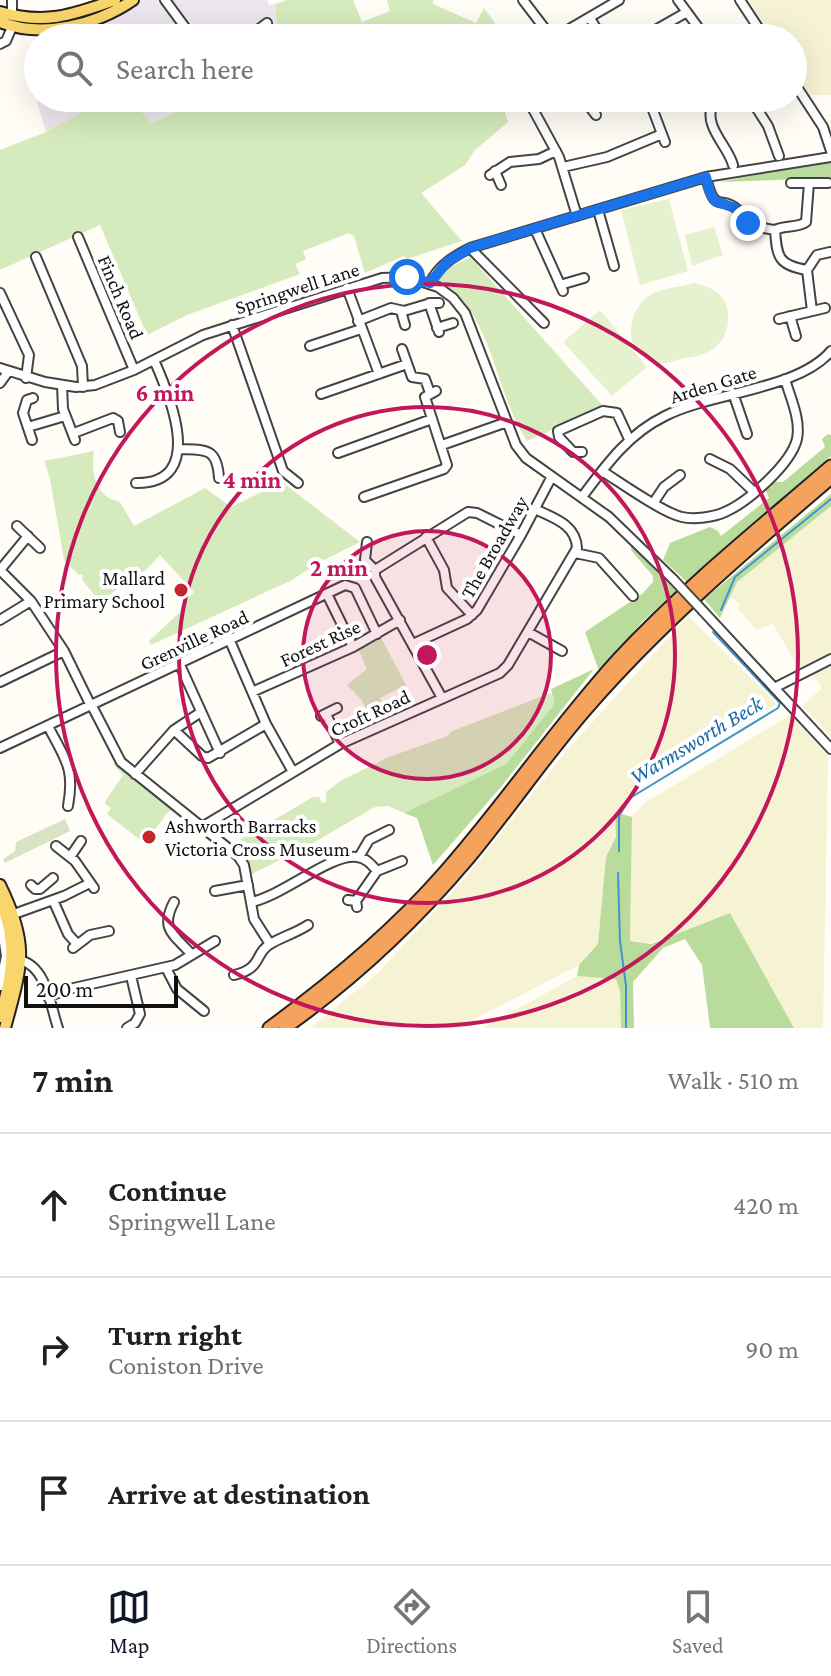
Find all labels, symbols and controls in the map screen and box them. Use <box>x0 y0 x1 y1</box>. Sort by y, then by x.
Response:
search box <box>24 24 807 112</box>
icon: search <box>52 46 96 90</box>
text: Search here <box>116 52 254 85</box>
route end <box>730 205 766 241</box>
street label: Finch Road <box>93 252 149 343</box>
street label: Springwell Lane <box>232 258 362 319</box>
route start <box>389 259 425 295</box>
street label: Arden Gate <box>667 360 759 408</box>
text: 6 min <box>136 379 195 406</box>
text: 4 min <box>223 466 282 493</box>
street label: The Broadway <box>456 491 533 603</box>
text: 2 min <box>310 554 368 581</box>
place label: Mallard Primary School <box>44 567 165 613</box>
marker: Mallard Primary School <box>172 581 190 599</box>
street label: Grenville Road <box>136 605 252 675</box>
street label: Forest Rise <box>276 615 364 671</box>
centre of rings <box>413 641 441 669</box>
street label: Croft Road <box>327 685 414 741</box>
water label: Warmsworth Beck <box>625 690 768 789</box>
place label: Ashworth Barracks Victoria Cross Museum <box>165 815 350 860</box>
marker: Ashworth Barracks Victoria Cross Museum <box>140 828 158 846</box>
scale bar <box>24 972 178 1008</box>
text: 200 m <box>36 977 93 1002</box>
text: 7 min <box>32 1062 113 1099</box>
text: Walk · 510 m <box>668 1066 799 1095</box>
text: Continue <box>108 1174 227 1207</box>
icon: ahead <box>32 1183 76 1227</box>
text: 420 m <box>733 1191 799 1220</box>
text: Springwell Lane <box>108 1207 276 1236</box>
text: Turn right <box>108 1318 242 1351</box>
icon: right <box>32 1327 76 1371</box>
text: 90 m <box>745 1335 799 1364</box>
text: Coniston Drive <box>108 1351 264 1380</box>
icon: arrive <box>32 1471 76 1515</box>
text: Arrive at destination <box>108 1477 370 1510</box>
tab: Map <box>107 1585 151 1658</box>
tab: Directions <box>366 1585 457 1658</box>
tab: Saved <box>672 1585 724 1658</box>

